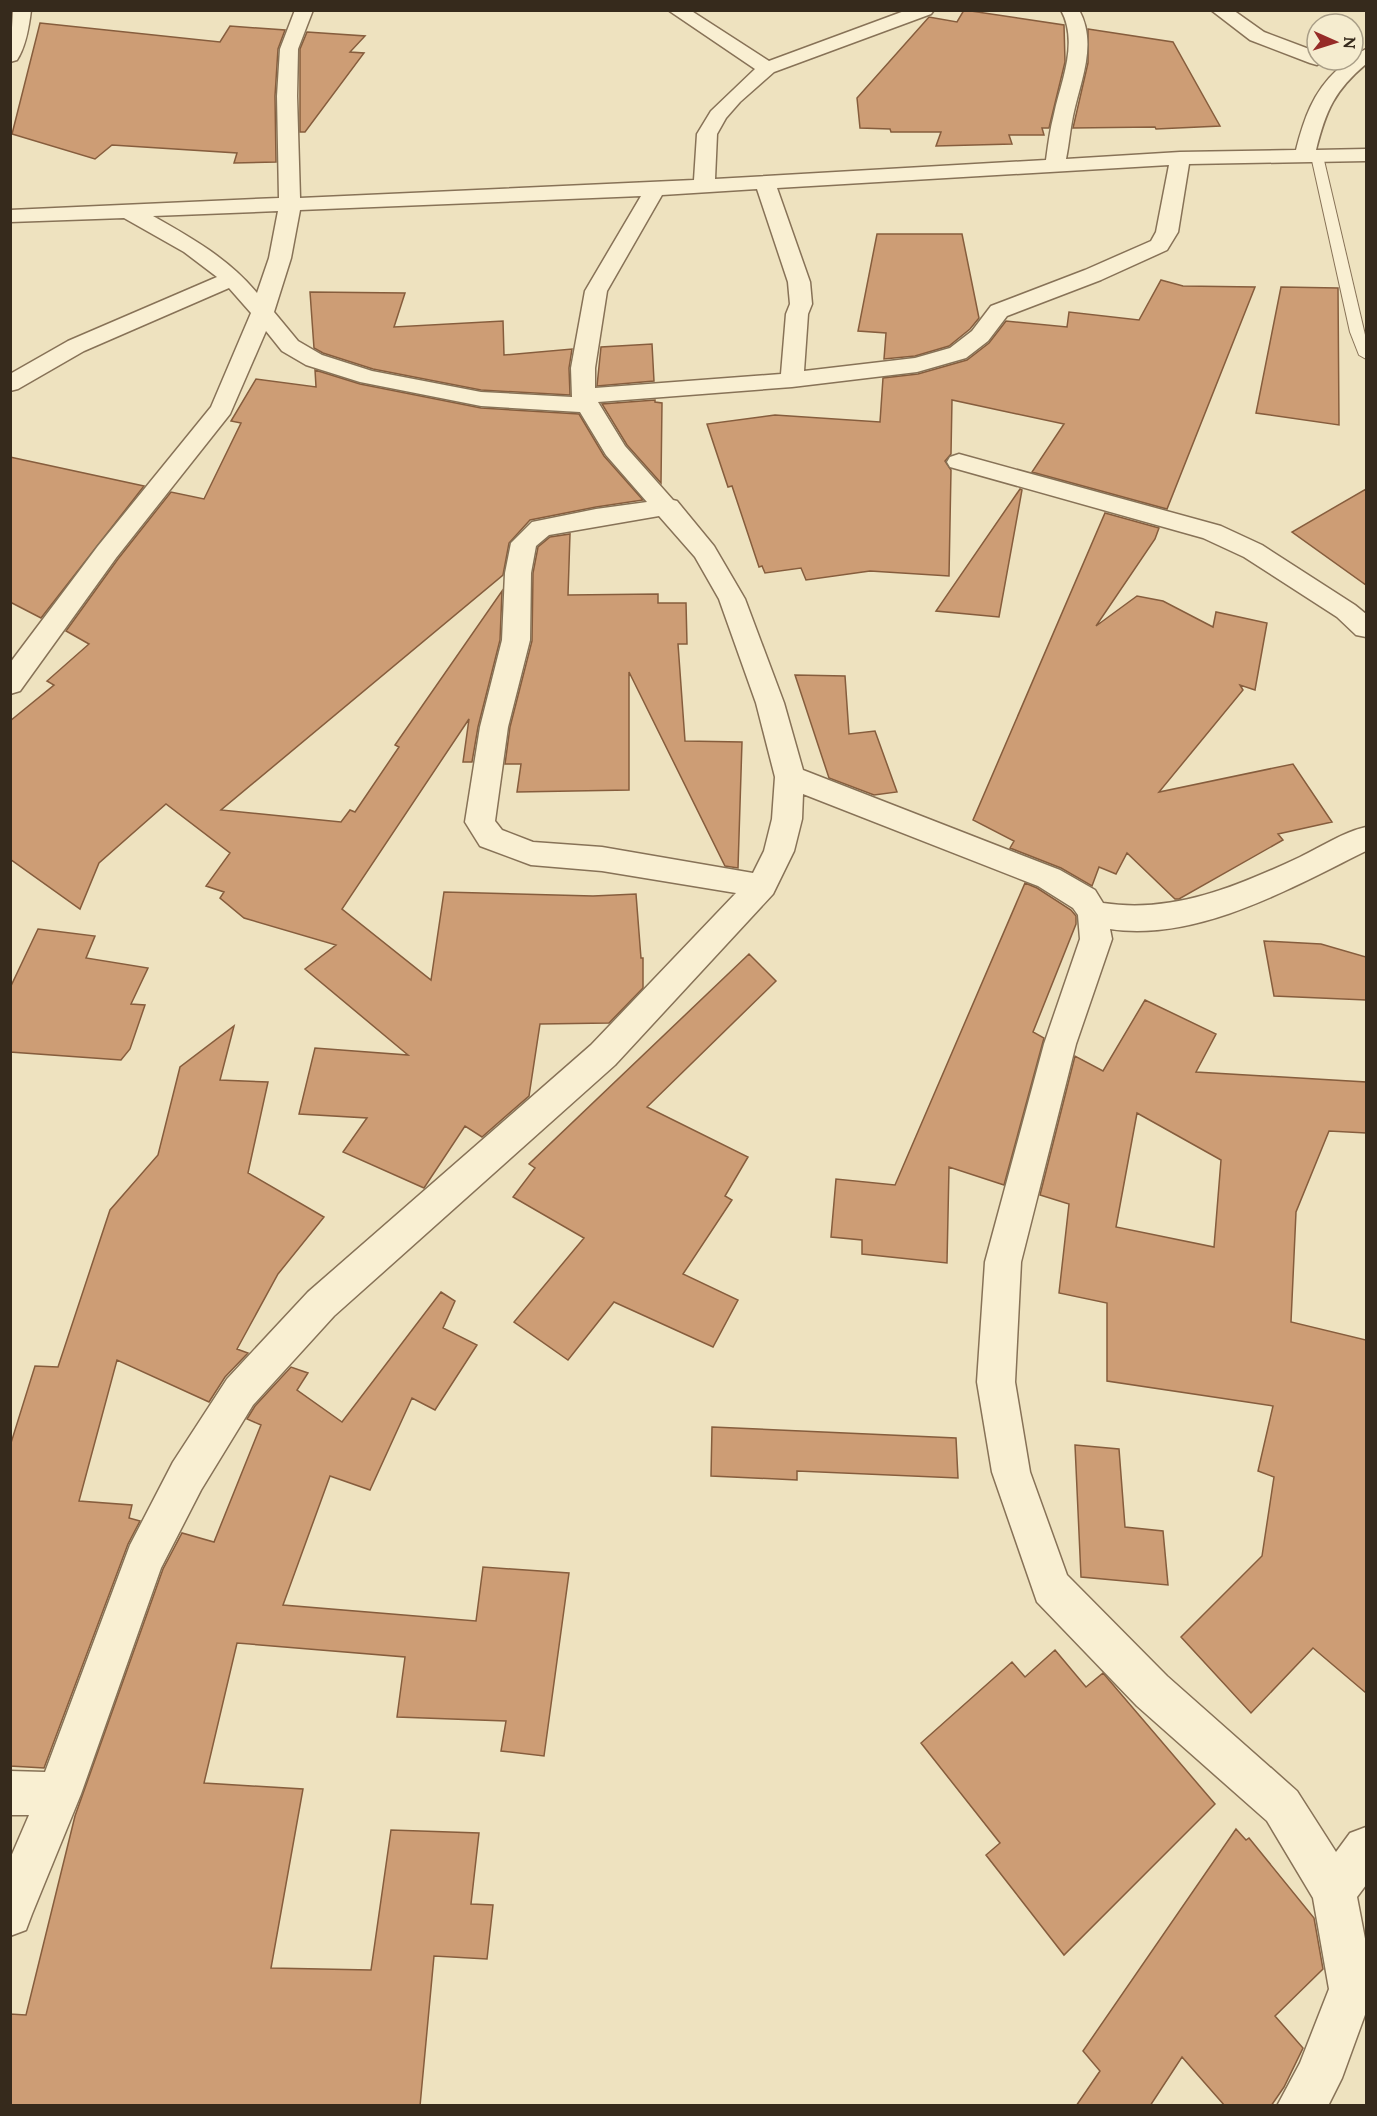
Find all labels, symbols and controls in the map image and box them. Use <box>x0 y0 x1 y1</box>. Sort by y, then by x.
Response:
north arrow <box>1305 12 1365 72</box>
text: N <box>1340 36 1360 49</box>

